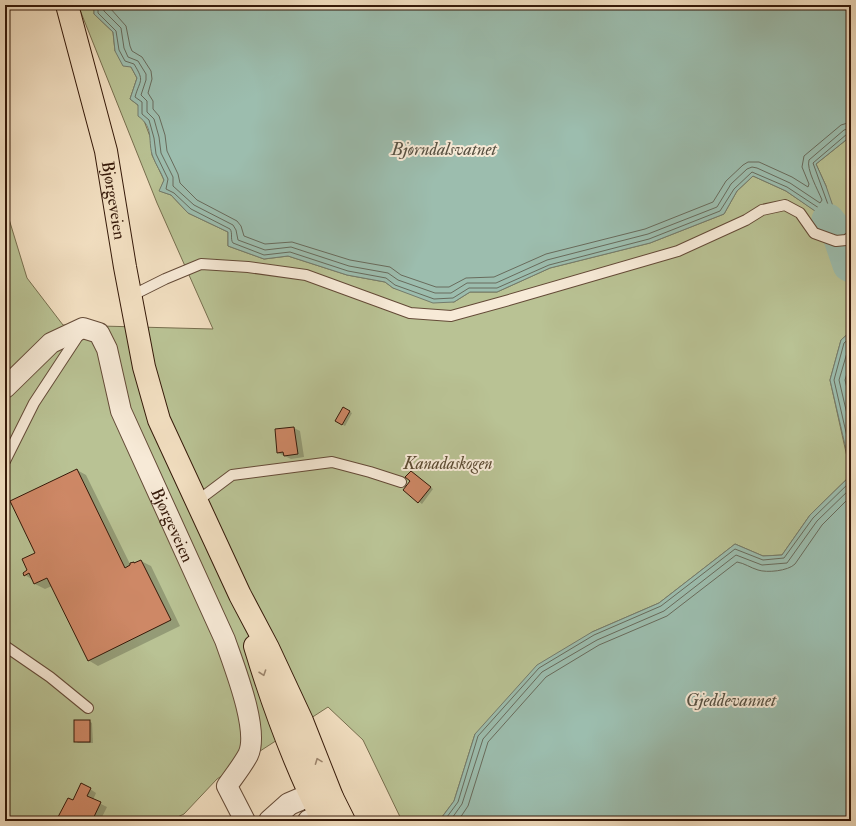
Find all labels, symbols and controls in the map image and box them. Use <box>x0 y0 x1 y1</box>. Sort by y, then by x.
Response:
water label: Bjørndalsvatnet <box>390 138 498 161</box>
street label: Bjørgeveien <box>97 159 130 242</box>
park label: Kanadaskogen <box>403 453 492 474</box>
street label: Bjørgeveien <box>146 485 198 566</box>
one-way arrow <box>259 669 267 676</box>
water label: Gjeddevannet <box>686 689 777 712</box>
one-way arrow <box>314 757 322 764</box>

